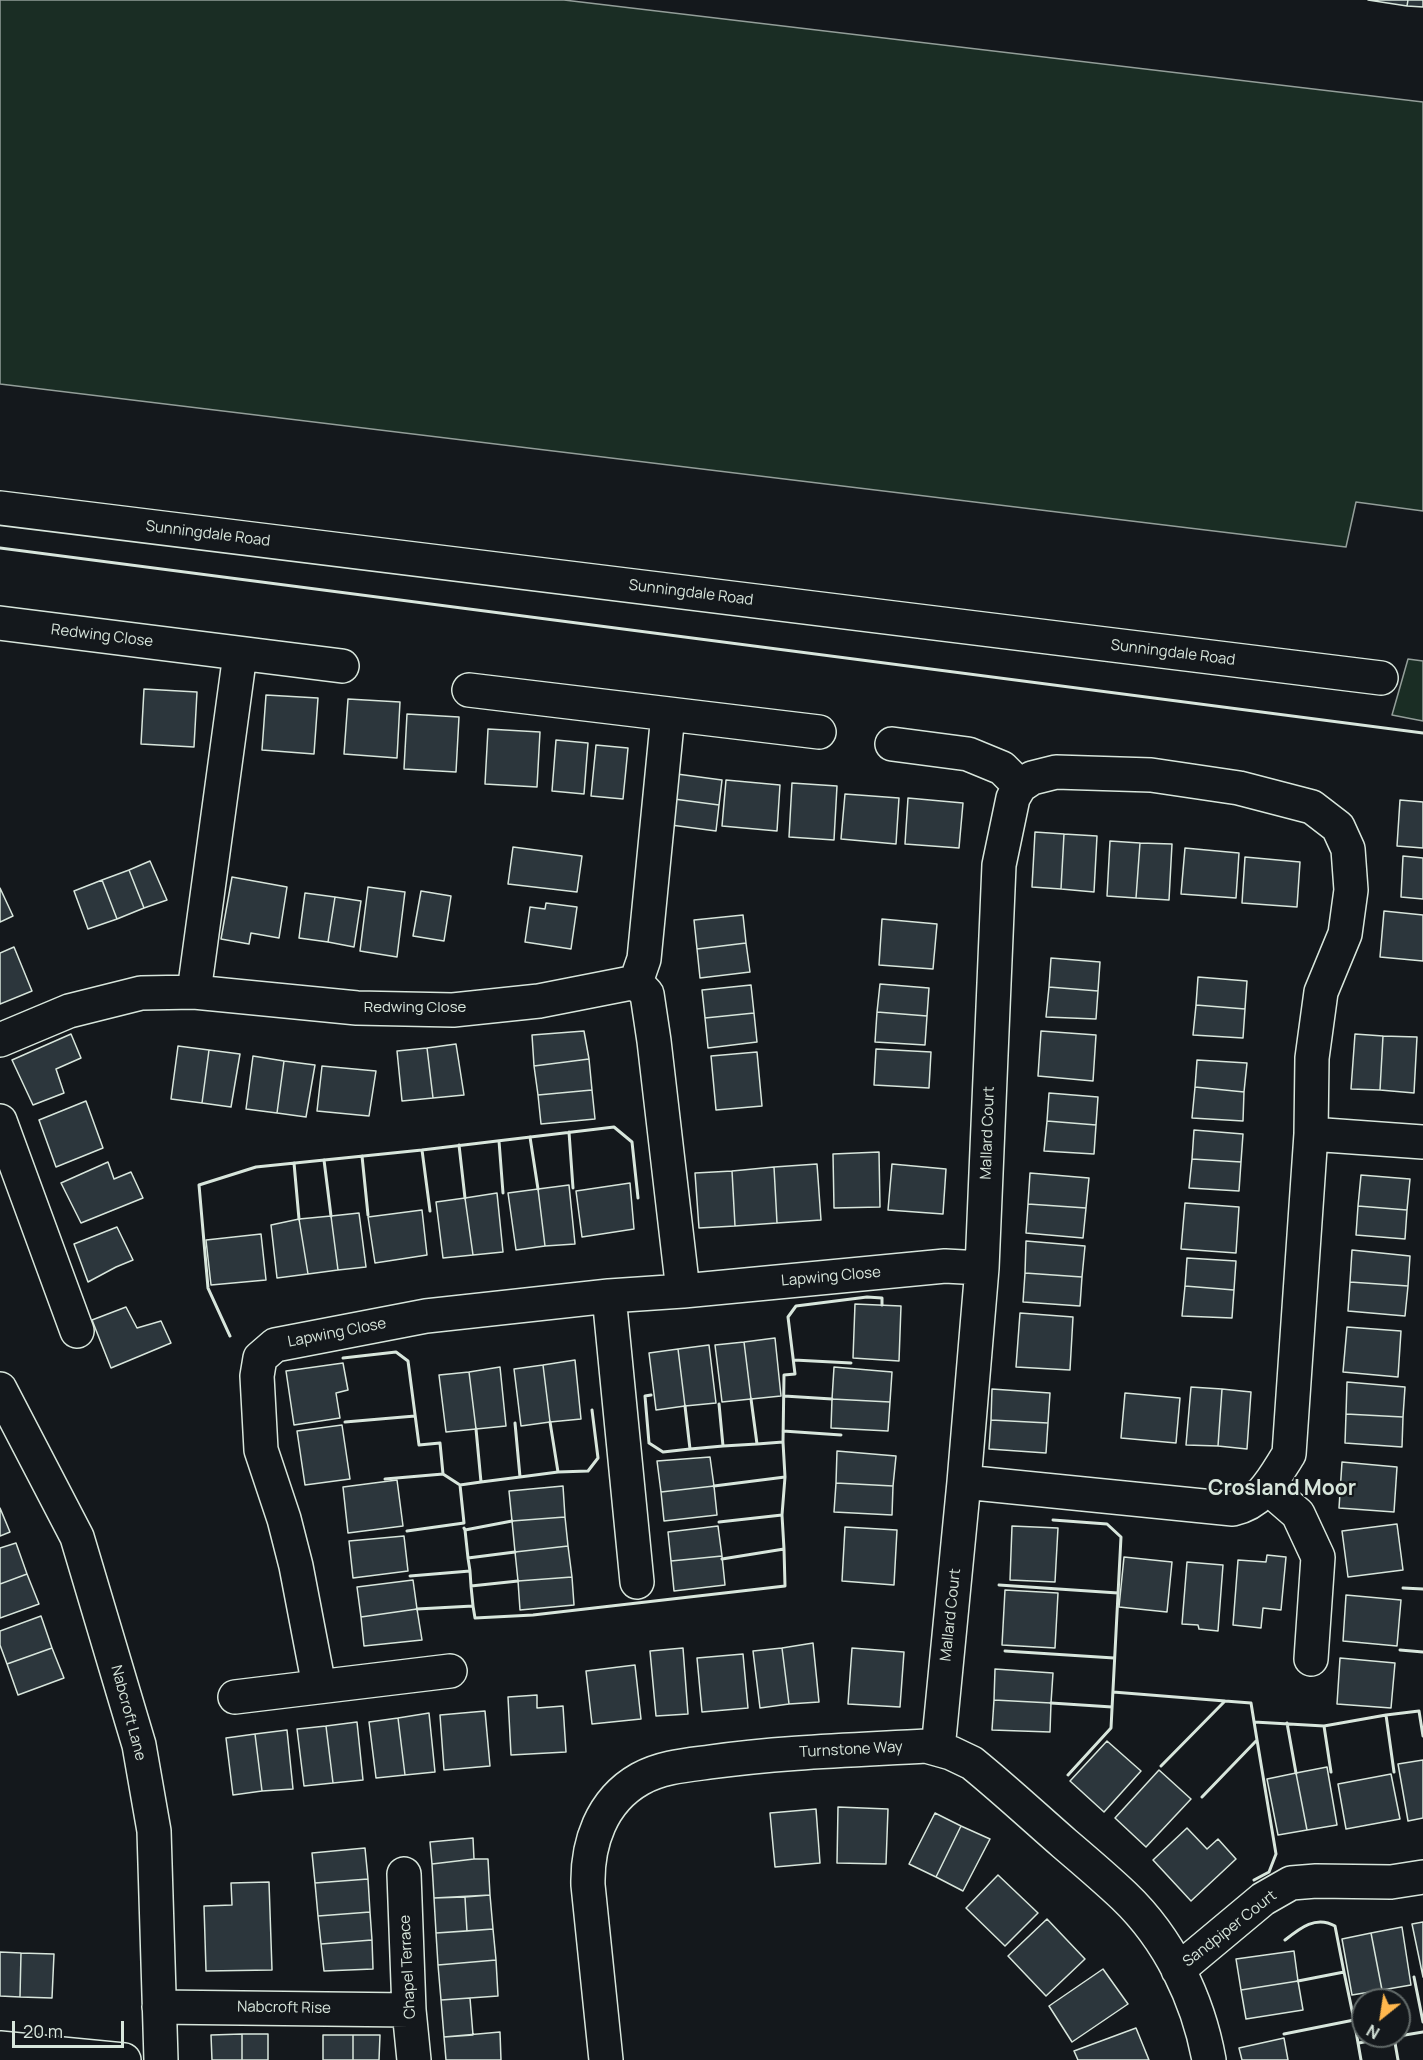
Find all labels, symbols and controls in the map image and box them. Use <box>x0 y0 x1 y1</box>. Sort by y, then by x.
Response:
street label: Sunningdale Road <box>145 517 271 551</box>
street label: Sunningdale Road <box>628 576 754 610</box>
street label: Redwing Close <box>50 621 154 651</box>
street label: Sunningdale Road <box>1110 636 1236 670</box>
street label: Redwing Close <box>364 999 466 1017</box>
street label: Mallard Court <box>977 1086 999 1180</box>
street label: Lapwing Close <box>780 1264 882 1290</box>
street label: Lapwing Close <box>286 1315 388 1351</box>
district label: Crosland Moor <box>1208 1476 1356 1502</box>
street label: Mallard Court <box>937 1568 965 1662</box>
street label: Nabcroft Lane <box>107 1663 149 1763</box>
street label: Turnstone Way <box>799 1738 903 1762</box>
street label: Sandpiper Court <box>1180 1887 1280 1971</box>
street label: Chapel Terrace <box>396 1914 420 2020</box>
north arrow <box>1351 1988 1411 2048</box>
street label: Nabcroft Rise <box>237 1998 331 2018</box>
scale bar <box>15 2009 128 2047</box>
text: 20 m <box>23 2019 63 2043</box>
text: N <box>1363 2019 1383 2044</box>

